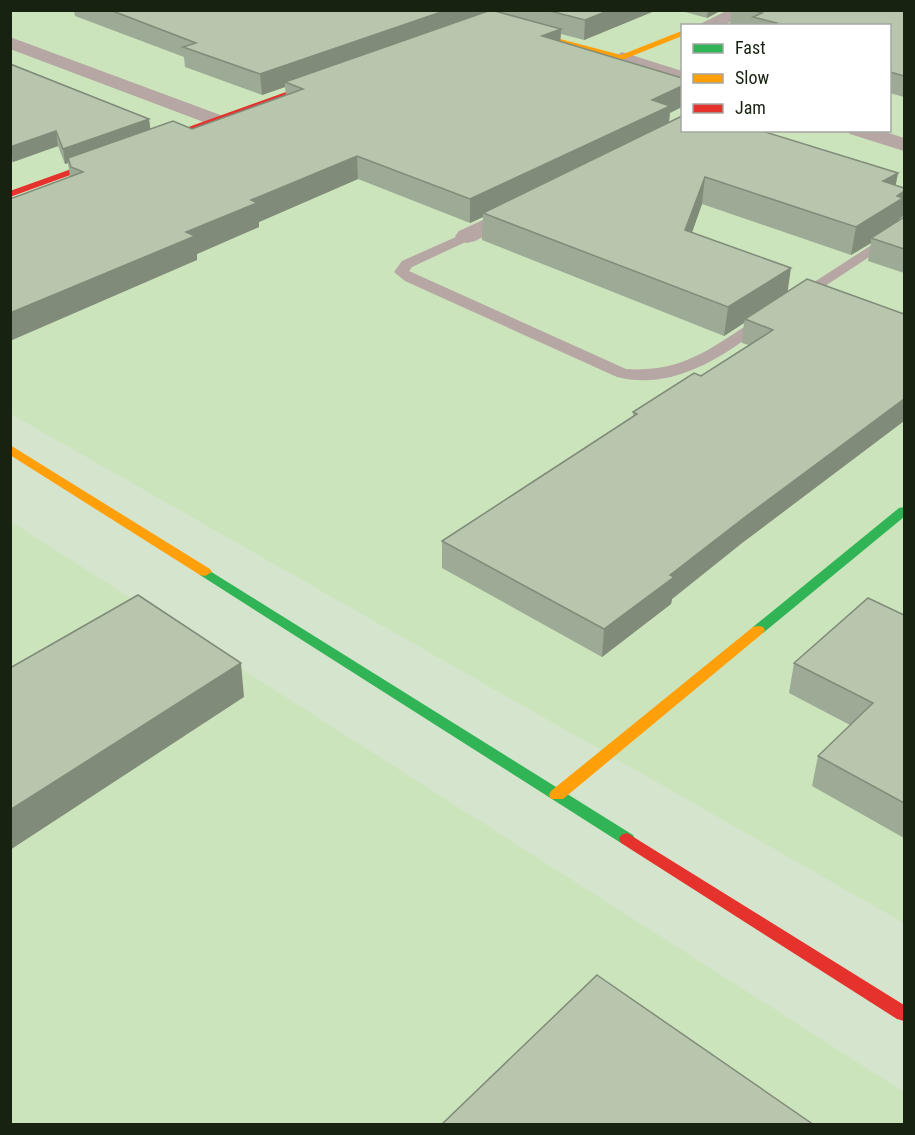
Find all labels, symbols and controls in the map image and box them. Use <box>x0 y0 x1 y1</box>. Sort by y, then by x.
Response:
legend <box>681 24 891 132</box>
text: Fast <box>735 37 766 58</box>
text: Slow <box>735 67 770 88</box>
text: Jam <box>735 97 766 118</box>

